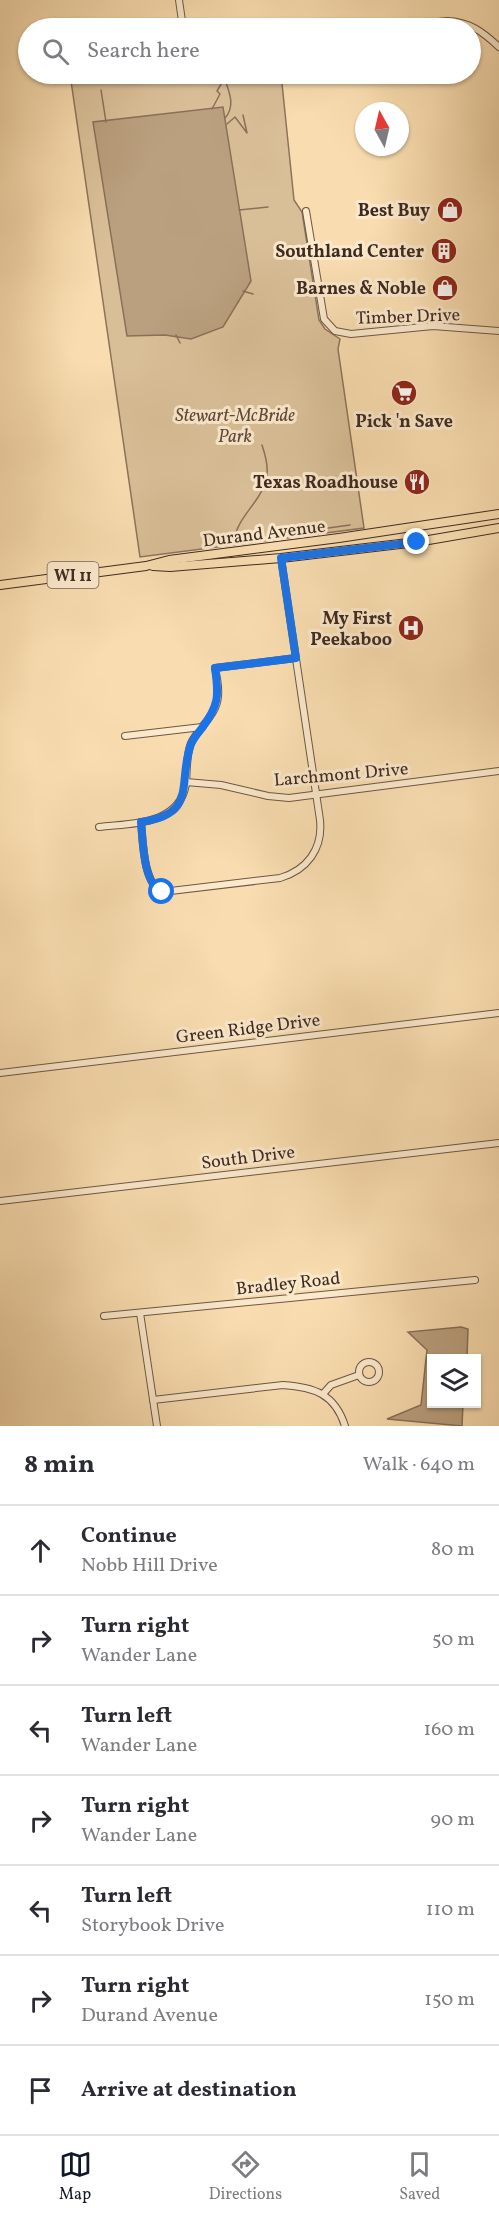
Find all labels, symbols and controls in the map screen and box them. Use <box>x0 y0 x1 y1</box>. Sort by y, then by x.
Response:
search box <box>18 18 481 84</box>
icon: search <box>39 35 72 68</box>
text: Search here <box>87 36 200 67</box>
north arrow <box>355 102 409 156</box>
shop icon: Best Buy <box>435 195 465 225</box>
place label: Best Buy <box>358 199 430 224</box>
building icon: Southland Center <box>429 236 459 266</box>
place label: Southland Center <box>275 240 424 265</box>
shop icon: Barnes & Noble <box>430 273 460 303</box>
place label: Barnes & Noble <box>296 277 426 302</box>
street label: Timber Drive <box>355 303 461 332</box>
supermarket icon: Pick 'n Save <box>389 378 419 408</box>
park label: Stewart-McBride Park <box>175 404 295 450</box>
place label: Pick 'n Save <box>355 410 453 435</box>
restaurant icon: Texas Roadhouse <box>402 467 432 497</box>
place label: Texas Roadhouse <box>253 471 398 496</box>
street label: Durand Avenue <box>202 515 327 554</box>
route end <box>403 528 429 554</box>
road number: WI 11 <box>48 562 98 588</box>
place label: My First Peekaboo <box>310 607 392 653</box>
hospital icon: My First Peekaboo <box>396 613 426 643</box>
street label: Larchmont Drive <box>273 757 409 794</box>
route start <box>148 878 174 904</box>
street label: Green Ridge Drive <box>175 1008 322 1051</box>
street label: South Drive <box>200 1140 296 1177</box>
street label: Bradley Road <box>235 1267 342 1302</box>
map controls <box>427 1354 481 1408</box>
button: layers <box>427 1354 481 1408</box>
text: 8 min <box>24 1447 95 1483</box>
text: Walk · 640 m <box>363 1451 475 1479</box>
text: Continue <box>81 1521 177 1552</box>
icon: ahead <box>24 1534 57 1567</box>
text: 80 m <box>431 1536 475 1564</box>
text: Nobb Hill Drive <box>81 1552 218 1580</box>
text: Turn right <box>81 1611 189 1642</box>
icon: right <box>24 1624 57 1657</box>
text: 50 m <box>432 1626 475 1654</box>
text: Wander Lane <box>81 1642 197 1670</box>
text: Turn left <box>81 1701 172 1732</box>
icon: left <box>24 1714 57 1747</box>
text: 160 m <box>423 1716 475 1744</box>
text: Wander Lane <box>81 1732 197 1760</box>
text: Turn right <box>81 1791 189 1822</box>
icon: right <box>24 1804 57 1837</box>
text: 90 m <box>431 1806 475 1834</box>
text: Wander Lane <box>81 1822 197 1850</box>
text: Turn left <box>81 1881 172 1912</box>
icon: left <box>24 1894 57 1927</box>
text: 110 m <box>426 1896 475 1924</box>
text: Storybook Drive <box>81 1912 224 1940</box>
text: Turn right <box>81 1971 189 2002</box>
icon: right <box>24 1984 57 2017</box>
text: 150 m <box>424 1986 475 2014</box>
text: Durand Avenue <box>81 2002 218 2030</box>
icon: arrive <box>24 2074 57 2107</box>
text: Arrive at destination <box>81 2075 297 2106</box>
tab: Map <box>59 2148 92 2206</box>
tab: Directions <box>209 2148 282 2206</box>
tab: Saved <box>399 2148 440 2206</box>

